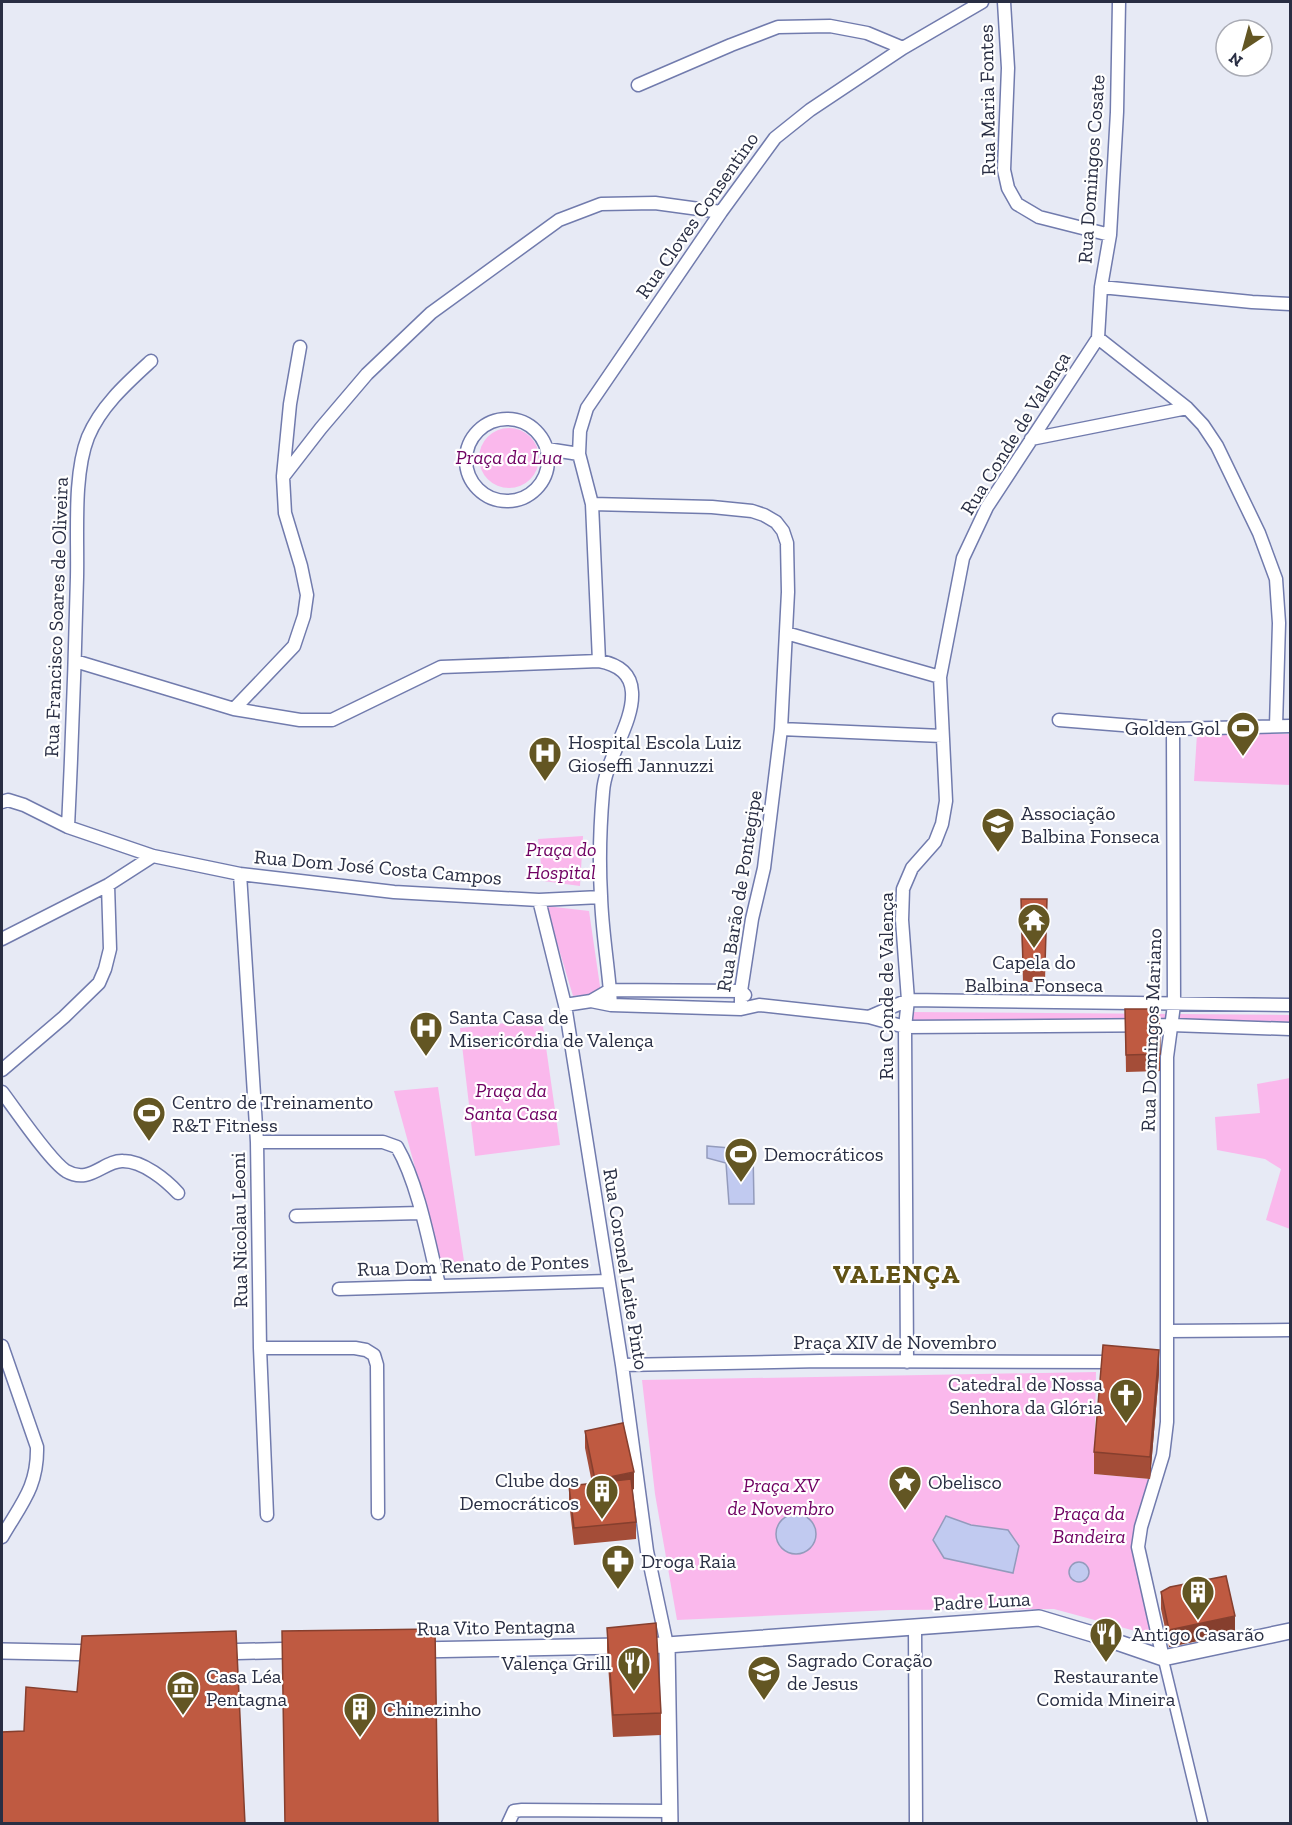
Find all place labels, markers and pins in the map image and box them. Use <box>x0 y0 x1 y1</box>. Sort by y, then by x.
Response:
sports icon: Golden Gol <box>1225 710 1261 757</box>
place label: Golden Gol <box>1125 716 1220 740</box>
place label: Hospital Escola Luiz Gioseffi Jannuzzi <box>568 730 742 777</box>
hospital icon: Hospital Escola Luiz Gioseffi Jannuzzi <box>527 735 563 782</box>
place label: Associação Balbina Fonseca <box>1021 801 1160 848</box>
school or university icon: Associação Balbina Fonseca <box>980 806 1016 853</box>
temple icon: Capela do Balbina Fonseca <box>1016 902 1052 949</box>
place label: Capela do Balbina Fonseca <box>965 950 1104 997</box>
place label: Santa Casa de Misericórdia de Valença <box>449 1005 654 1052</box>
hospital icon: Santa Casa de Misericórdia de Valença <box>408 1010 444 1057</box>
place label: Centro de Treinamento R&T Fitness <box>172 1090 373 1137</box>
sports icon: Centro de Treinamento R&T Fitness <box>131 1095 167 1142</box>
sports icon: Democráticos <box>723 1136 759 1183</box>
place label: Democráticos <box>764 1142 884 1166</box>
place label: Catedral de Nossa Senhora da Glória <box>948 1372 1103 1419</box>
church icon: Catedral de Nossa Senhora da Glória <box>1108 1377 1144 1424</box>
place icon: Obelisco <box>887 1464 923 1511</box>
place label: Clube dos Democráticos <box>459 1468 579 1515</box>
place label: Obelisco <box>928 1470 1002 1494</box>
building icon: Clube dos Democráticos <box>584 1473 620 1520</box>
pharmacy icon: Droga Raia <box>600 1543 636 1590</box>
place label: Droga Raia <box>641 1549 737 1573</box>
building icon: Antigo Casarão <box>1180 1574 1216 1621</box>
restaurant icon: Restaurante Comida Mineira <box>1088 1616 1124 1663</box>
place label: Antigo Casarão <box>1132 1622 1264 1646</box>
restaurant icon: Valença Grill <box>616 1645 652 1692</box>
place label: Sagrado Coração de Jesus <box>787 1648 933 1695</box>
place label: Valença Grill <box>501 1651 611 1675</box>
school or university icon: Sagrado Coração de Jesus <box>746 1654 782 1701</box>
place label: Casa Léa Pentagna <box>206 1664 287 1711</box>
place label: Restaurante Comida Mineira <box>1037 1664 1176 1711</box>
museum icon: Casa Léa Pentagna <box>165 1669 201 1716</box>
building icon: Chinezinho <box>342 1691 378 1738</box>
place label: Chinezinho <box>383 1697 481 1721</box>

